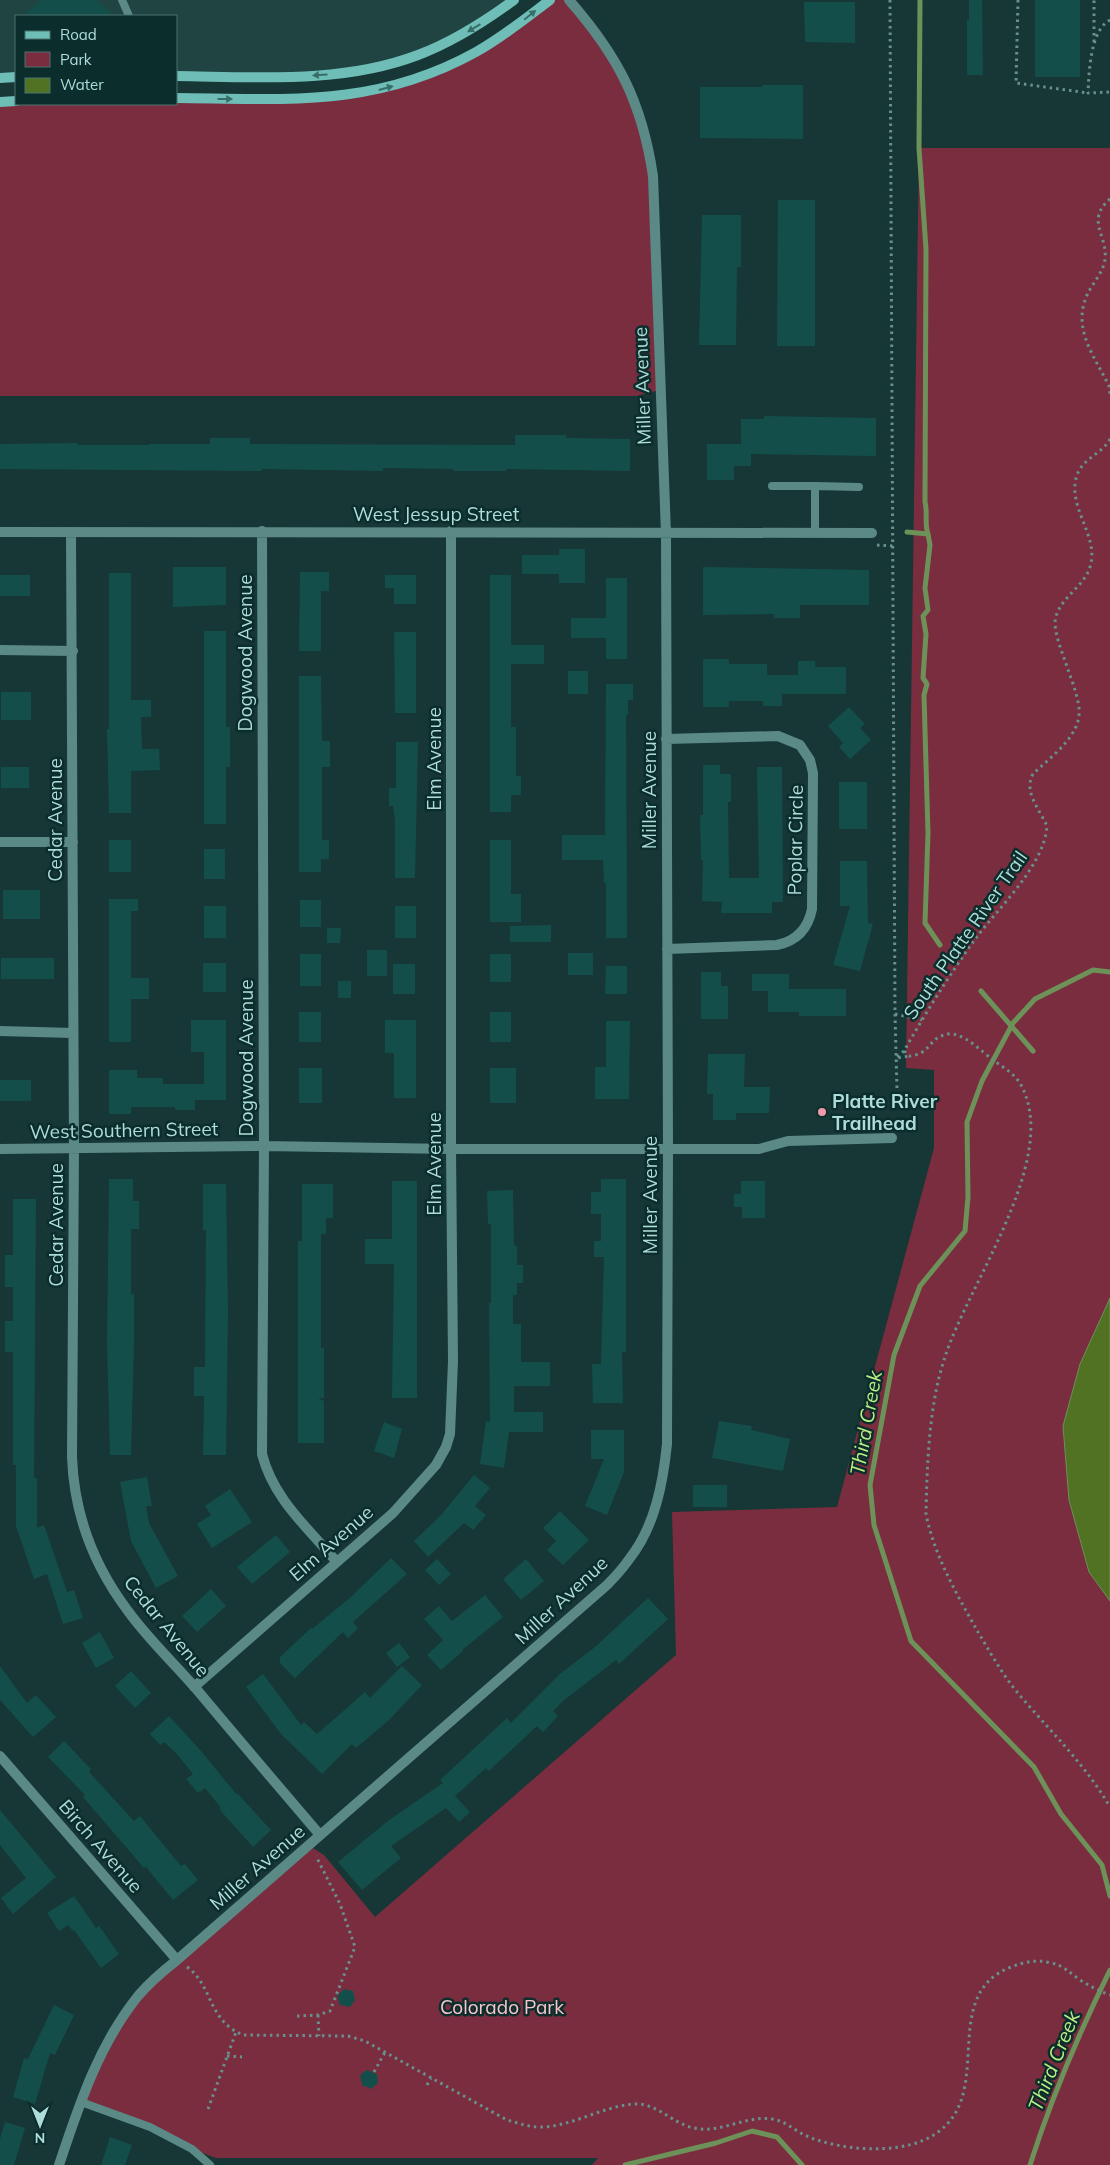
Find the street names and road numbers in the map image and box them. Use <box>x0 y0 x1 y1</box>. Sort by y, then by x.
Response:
street label: Miller Avenue <box>628 326 656 446</box>
street label: West Jessup Street <box>353 502 520 526</box>
street label: Dogwood Avenue <box>233 574 257 732</box>
street label: Elm Avenue <box>422 707 446 811</box>
street label: Miller Avenue <box>637 731 661 849</box>
street label: Cedar Avenue <box>43 758 67 882</box>
street label: Poplar Circle <box>782 785 808 895</box>
street label: South Platte River Trail <box>898 846 1032 1024</box>
street label: Dogwood Avenue <box>234 979 258 1137</box>
street label: Elm Avenue <box>422 1112 446 1216</box>
street label: West Southern Street <box>30 1116 219 1144</box>
street label: Miller Avenue <box>638 1136 662 1254</box>
street label: Cedar Avenue <box>44 1163 68 1287</box>
street label: Elm Avenue <box>284 1500 378 1586</box>
street label: Miller Avenue <box>510 1551 612 1649</box>
street label: Cedar Avenue <box>119 1570 215 1682</box>
street label: Birch Avenue <box>54 1794 148 1898</box>
street label: Miller Avenue <box>205 1819 309 1915</box>

